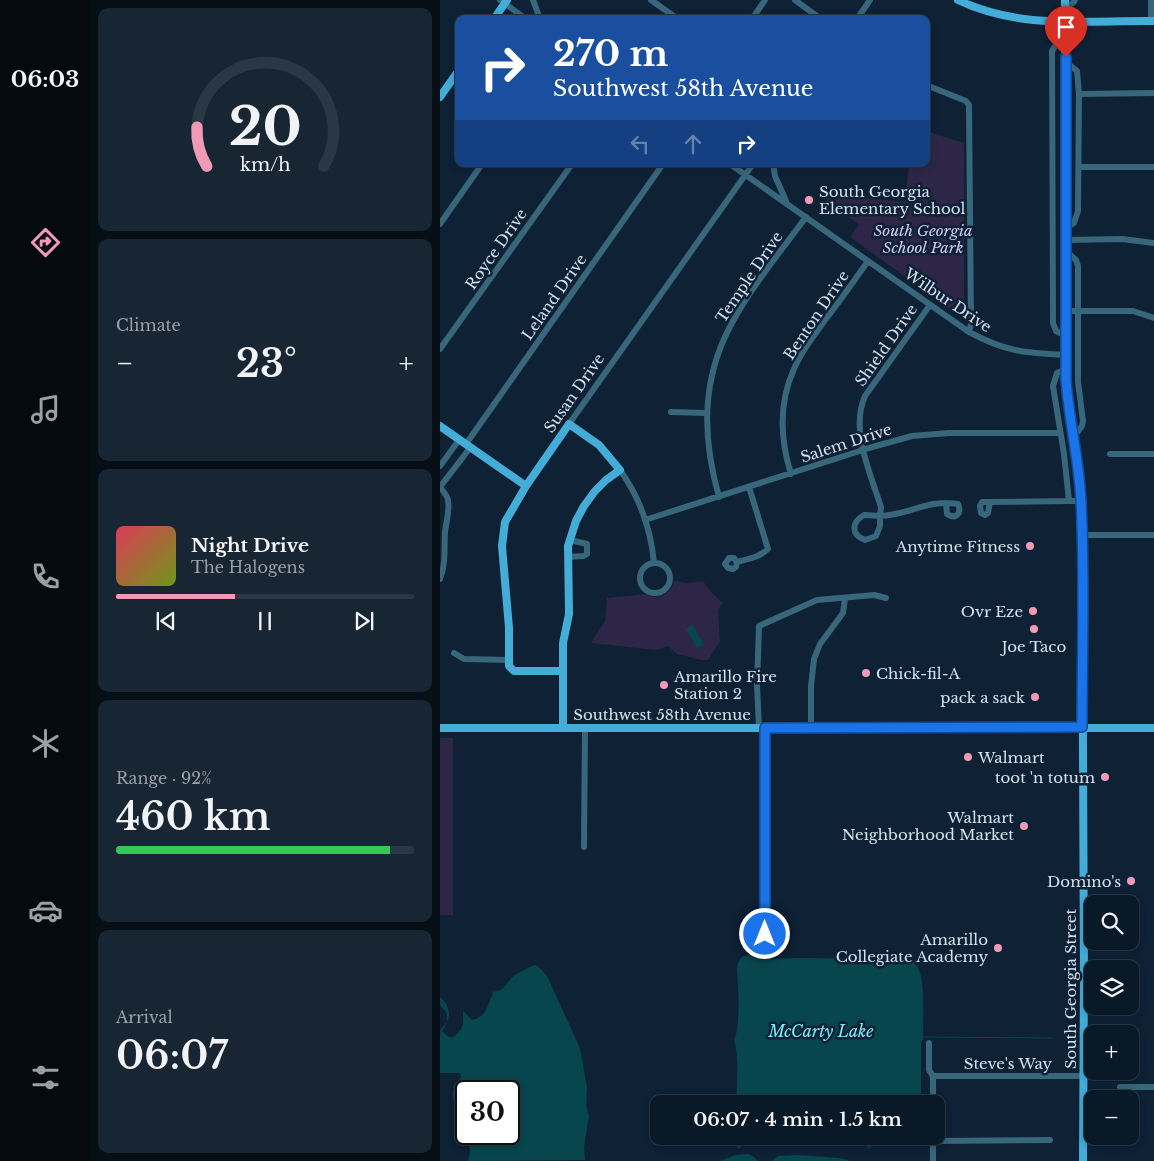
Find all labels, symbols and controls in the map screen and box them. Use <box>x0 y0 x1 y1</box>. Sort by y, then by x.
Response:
pin <box>1045 6 1087 57</box>
icon: arrive <box>1052 13 1080 41</box>
text: 270 m <box>553 32 668 75</box>
icon: right <box>470 35 535 100</box>
text: 06:03 <box>11 66 79 93</box>
text: Southwest 58th Avenue <box>553 75 813 102</box>
text: 20 <box>228 95 302 159</box>
icon: left <box>626 130 654 158</box>
icon: ahead <box>679 130 707 158</box>
icon: right <box>732 130 760 158</box>
text: km/h <box>240 154 290 176</box>
place label: South Georgia Elementary School <box>819 182 966 218</box>
marker: South Georgia Elementary School <box>803 194 815 206</box>
street label: Royce Drive <box>461 205 531 293</box>
park label: South Georgia School Park <box>873 221 973 257</box>
icon: directions <box>28 225 63 260</box>
street label: Temple Drive <box>711 228 787 326</box>
street label: Leland Drive <box>517 250 591 344</box>
street label: Wilbur Drive <box>900 263 995 336</box>
street label: Benton Drive <box>779 267 853 363</box>
street label: Shield Drive <box>851 300 921 390</box>
text: Climate <box>116 315 181 335</box>
text: 23° <box>236 340 297 387</box>
text: − <box>116 346 134 381</box>
text: + <box>399 346 414 381</box>
street label: Susan Drive <box>540 350 608 436</box>
icon: music <box>28 392 63 427</box>
street label: Salem Drive <box>798 419 894 467</box>
text: Night Drive <box>191 534 309 557</box>
place label: Anytime Fitness <box>895 537 1020 556</box>
marker: Anytime Fitness <box>1024 540 1036 552</box>
text: The Halogens <box>191 557 305 577</box>
icon: phone <box>28 559 63 594</box>
place label: Ovr Eze <box>961 602 1023 621</box>
marker: Ovr Eze <box>1027 605 1039 617</box>
icon: previous <box>152 607 180 635</box>
icon: pause <box>251 607 279 635</box>
icon: next <box>350 607 378 635</box>
marker: Joe Taco <box>1028 623 1040 635</box>
place label: Joe Taco <box>1000 637 1066 656</box>
place label: Chick-fil-A <box>876 664 960 683</box>
place label: Amarillo Fire Station 2 <box>673 667 777 703</box>
marker: Chick-fil-A <box>860 667 872 679</box>
marker: Amarillo Fire Station 2 <box>658 679 670 691</box>
place label: pack a sack <box>940 688 1026 707</box>
marker: pack a sack <box>1029 691 1041 703</box>
street label: Southwest 58th Avenue <box>573 705 751 724</box>
icon: climate <box>28 726 63 761</box>
place label: Walmart <box>977 748 1045 767</box>
marker: Walmart <box>962 751 974 763</box>
text: Range · 92% <box>116 768 212 788</box>
place label: toot 'n totum <box>995 768 1095 787</box>
marker: toot 'n totum <box>1099 771 1111 783</box>
text: 460 km <box>116 793 270 840</box>
place label: Walmart Neighborhood Market <box>842 808 1014 844</box>
marker: Walmart Neighborhood Market <box>1018 820 1030 832</box>
place label: Domino's <box>1047 872 1121 891</box>
marker: Domino's <box>1125 875 1137 887</box>
icon: car <box>28 893 63 928</box>
map controls <box>1084 895 1139 1145</box>
button: search <box>1084 895 1139 950</box>
position arrow <box>738 907 790 959</box>
street label: South Georgia Street <box>1061 909 1080 1069</box>
place label: Amarillo Collegiate Academy <box>836 930 988 966</box>
marker: Amarillo Collegiate Academy <box>992 942 1004 954</box>
button: layers <box>1084 960 1139 1015</box>
text: Arrival <box>116 1007 173 1027</box>
water label: McCarty Lake <box>767 1021 874 1041</box>
button: + <box>1084 1025 1139 1080</box>
text: 06:07 <box>116 1032 228 1079</box>
street label: Steve's Way <box>964 1054 1053 1073</box>
icon: filters <box>28 1060 63 1095</box>
speed limit sign: 30 <box>455 1080 520 1145</box>
button: − <box>1084 1090 1139 1145</box>
text: 06:07 · 4 min · 1.5 km <box>693 1108 902 1131</box>

